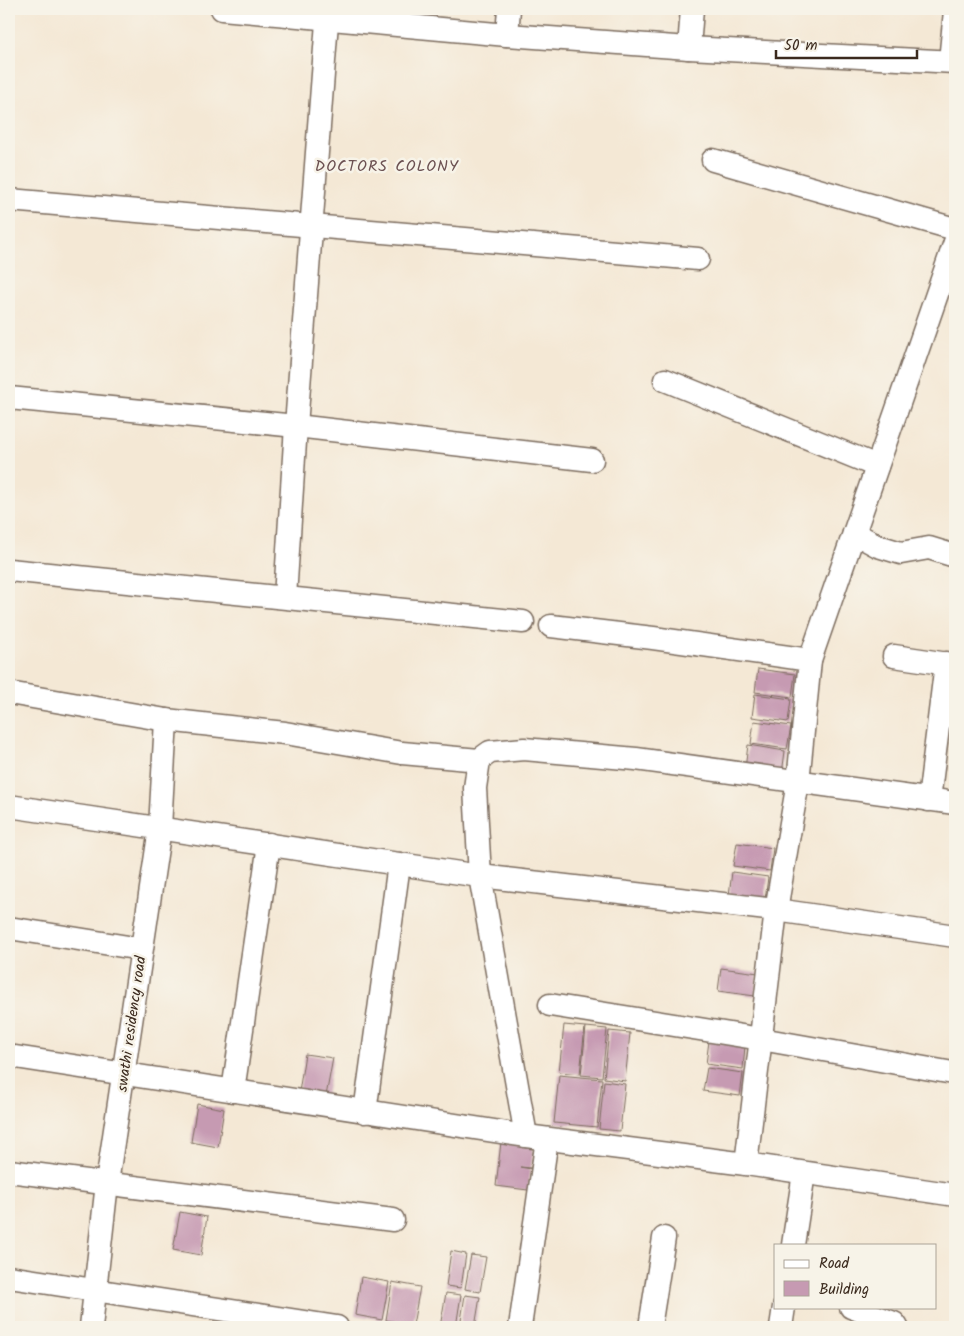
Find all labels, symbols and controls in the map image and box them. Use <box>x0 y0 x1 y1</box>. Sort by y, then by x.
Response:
scale bar <box>776 28 918 60</box>
text: 50 m <box>784 34 818 58</box>
district label: DOCTORS COLONY <box>315 154 459 179</box>
street label: swathi residency road <box>111 954 153 1094</box>
legend <box>774 1244 936 1308</box>
text: Road <box>819 1252 850 1276</box>
text: Building <box>819 1278 869 1302</box>

